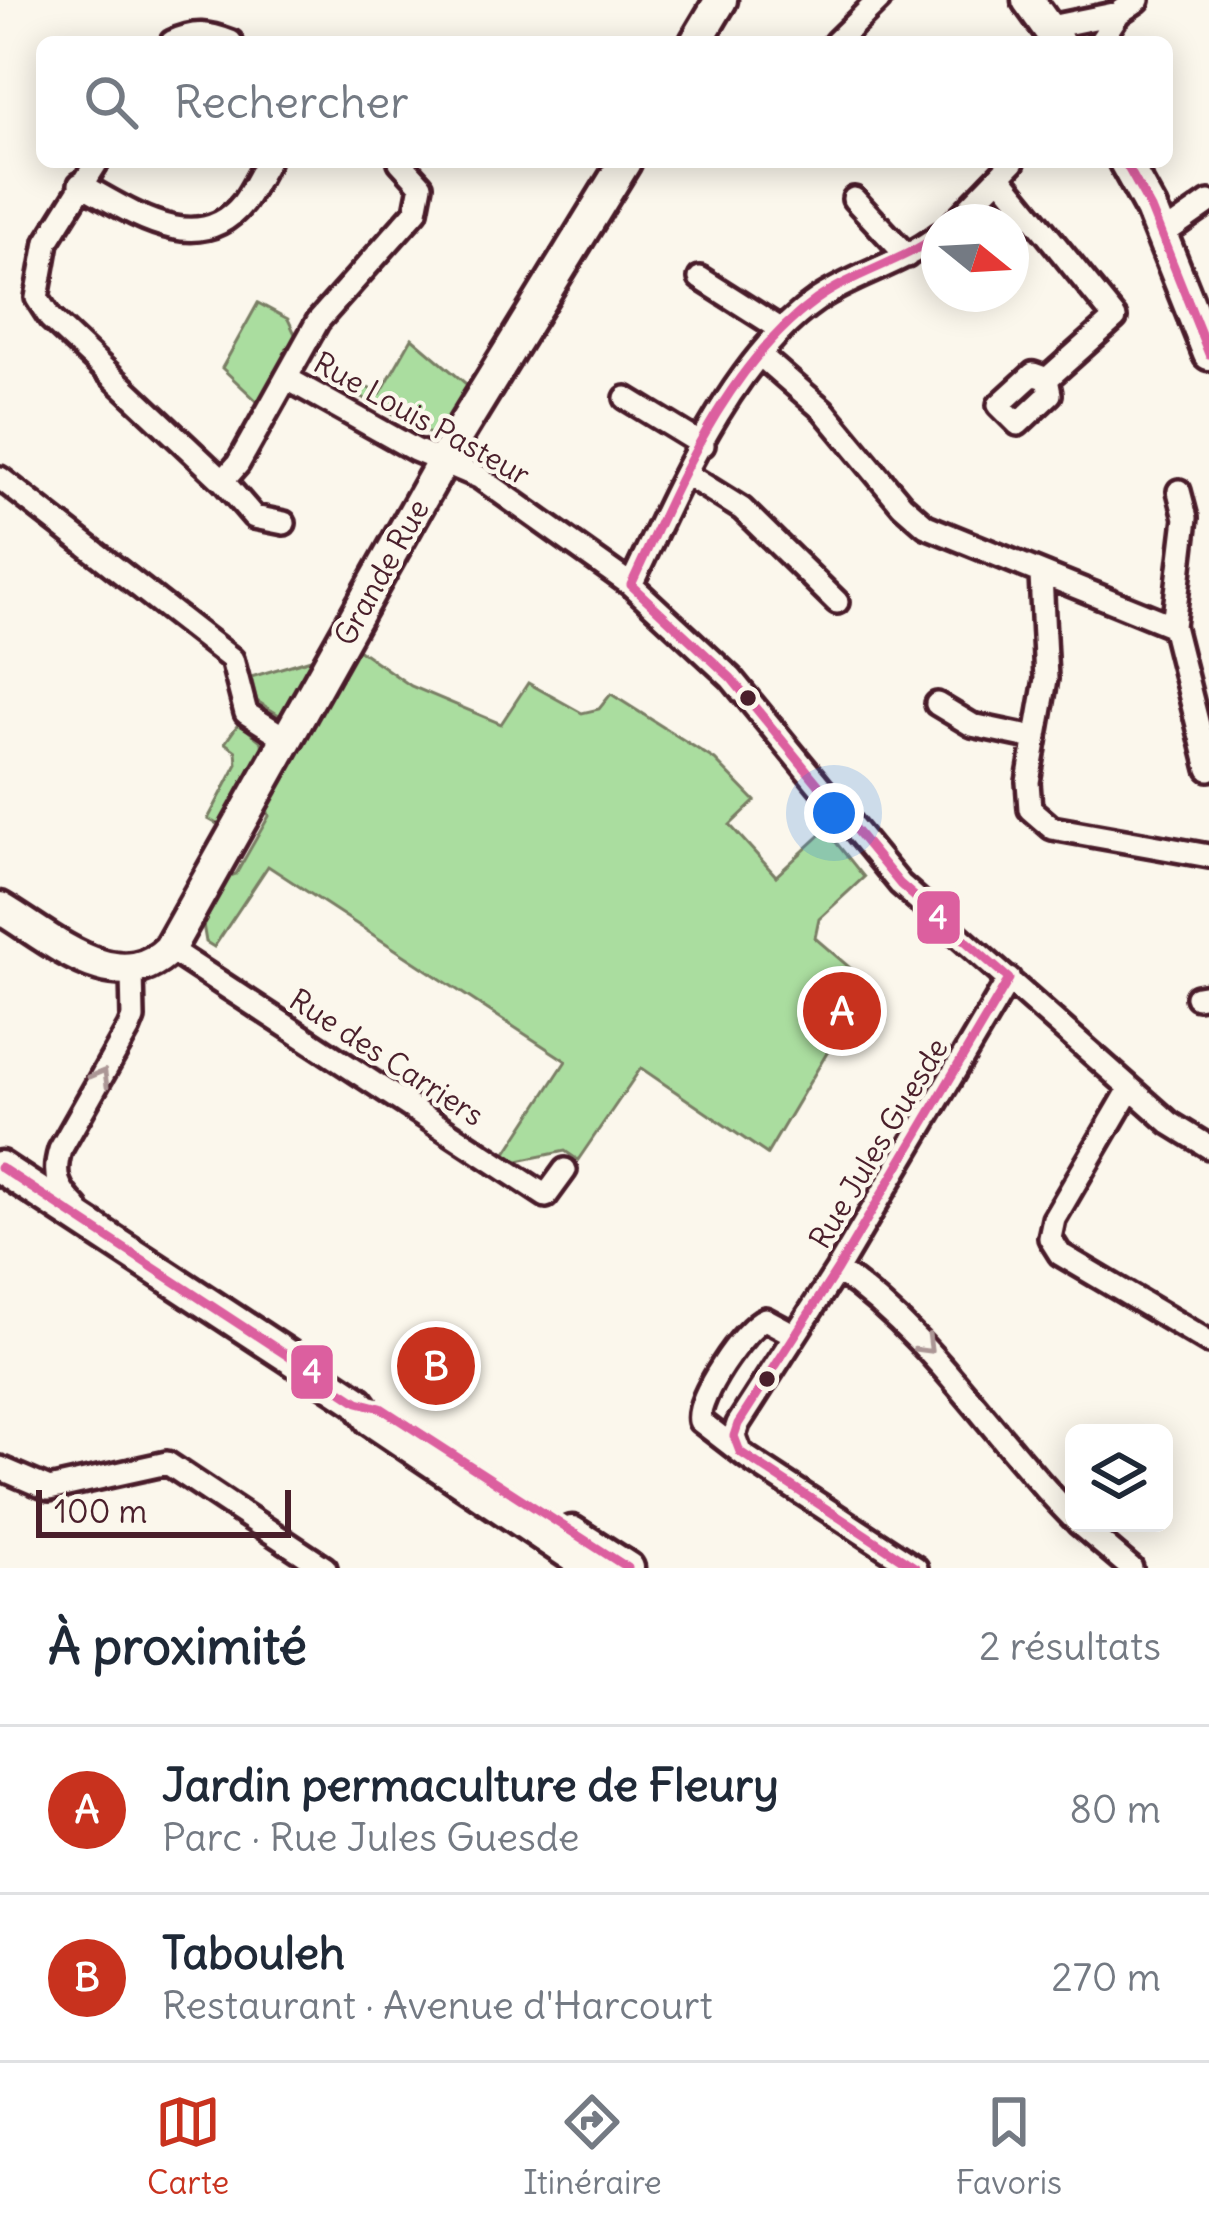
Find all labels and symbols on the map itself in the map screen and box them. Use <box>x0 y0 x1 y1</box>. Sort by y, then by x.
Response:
north arrow <box>921 204 1029 312</box>
street label: Rue Louis Pasteur <box>307 343 537 493</box>
street label: Grande Rue <box>325 492 437 652</box>
unlabelled marker <box>737 687 759 709</box>
your location <box>804 783 864 843</box>
line badge: 4 <box>915 889 962 946</box>
text: 4 <box>928 896 948 938</box>
pin: A <box>803 966 881 1056</box>
street label: Rue des Carriers <box>283 980 491 1134</box>
street label: Rue Jules Guesde <box>800 1031 956 1255</box>
one-way arrow <box>87 1068 110 1089</box>
pin: B <box>397 1321 475 1411</box>
one-way arrow <box>911 1332 933 1354</box>
line badge: 4 <box>289 1343 335 1401</box>
text: 4 <box>302 1350 322 1392</box>
unlabelled marker <box>756 1368 778 1390</box>
scale bar <box>36 1484 291 1537</box>

